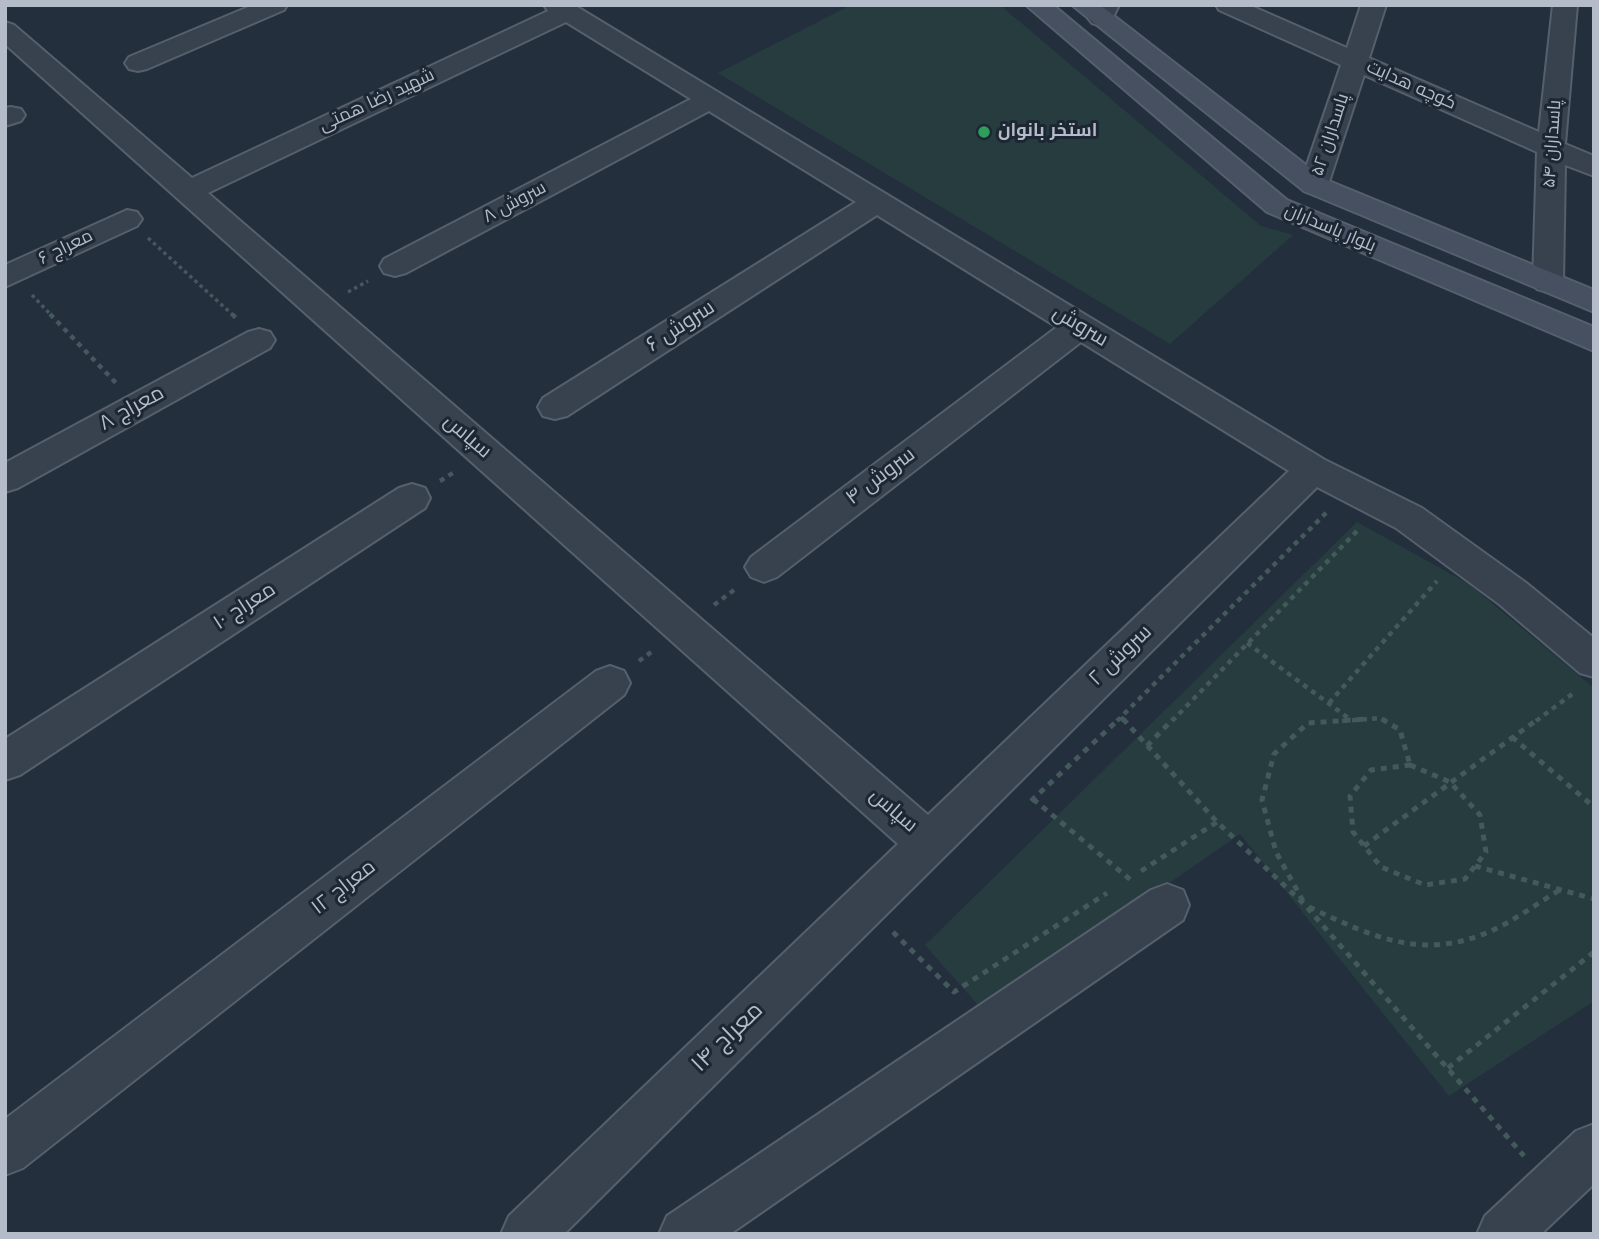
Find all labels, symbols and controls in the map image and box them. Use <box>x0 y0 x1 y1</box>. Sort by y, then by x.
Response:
street label: کوچه هدایت <box>1363 57 1459 115</box>
street label: شهید رضا همتی <box>316 65 438 137</box>
street label: پاسداران ۵۲ <box>1307 91 1355 179</box>
street label: پاسداران ۵۴ <box>1539 99 1567 189</box>
place label: استخر بانوان <box>998 121 1097 143</box>
marker: استخر بانوان <box>976 124 992 140</box>
street label: سروش ۸ <box>480 177 550 229</box>
street label: بلوار پاسداران <box>1281 200 1379 258</box>
street label: معراج ۶ <box>35 226 97 270</box>
street label: سروش ۶ <box>642 296 720 358</box>
street label: سروش <box>1048 301 1112 353</box>
street label: معراج ۸ <box>95 381 169 437</box>
street label: سپاس <box>438 409 496 465</box>
street label: سروش ۴ <box>841 443 921 511</box>
street label: معراج ۱۰ <box>209 578 281 636</box>
street label: سروش ۲ <box>1084 620 1158 692</box>
street label: سپاس <box>864 783 922 839</box>
street label: معراج ۱۲ <box>307 855 381 921</box>
street label: معراج ۱۴ <box>686 997 770 1079</box>

